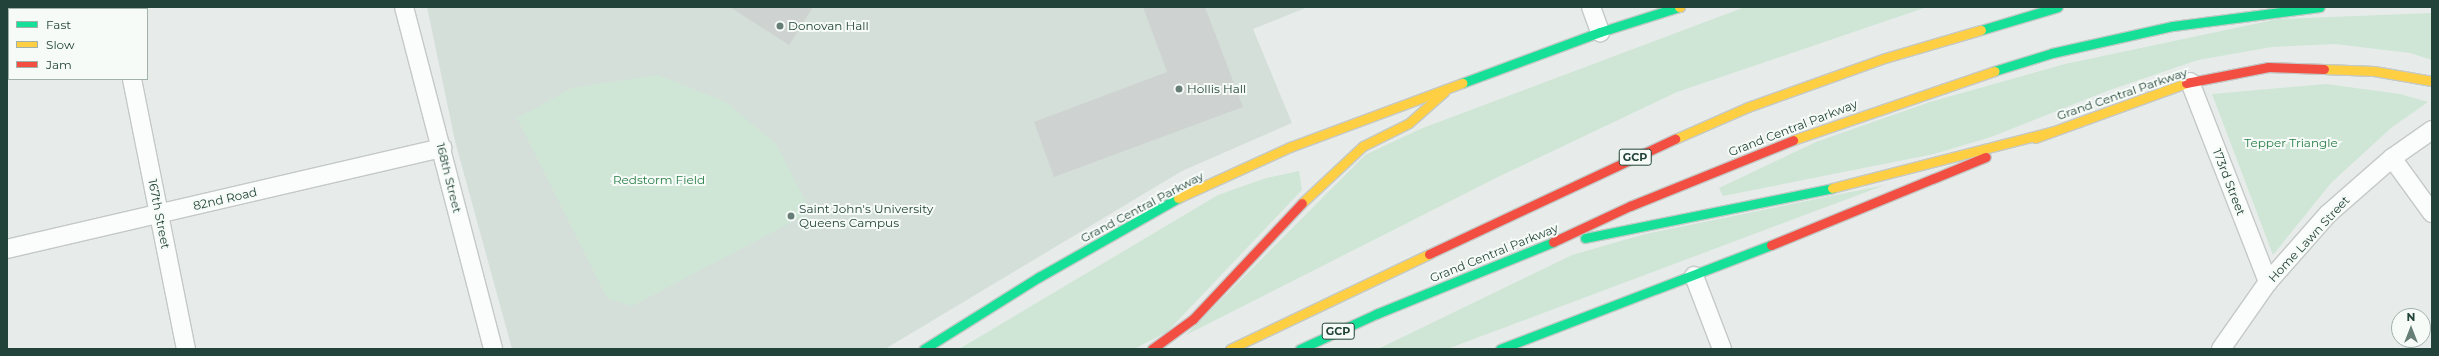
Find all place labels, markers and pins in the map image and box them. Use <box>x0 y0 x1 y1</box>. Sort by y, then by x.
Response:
place label: Donovan Hall <box>788 19 869 33</box>
marker: Donovan Hall <box>775 21 785 31</box>
place label: Hollis Hall <box>1187 82 1246 96</box>
marker: Hollis Hall <box>1174 84 1184 94</box>
place label: Saint John's University Queens Campus <box>799 202 933 230</box>
marker: Saint John's University Queens Campus <box>786 211 796 221</box>

